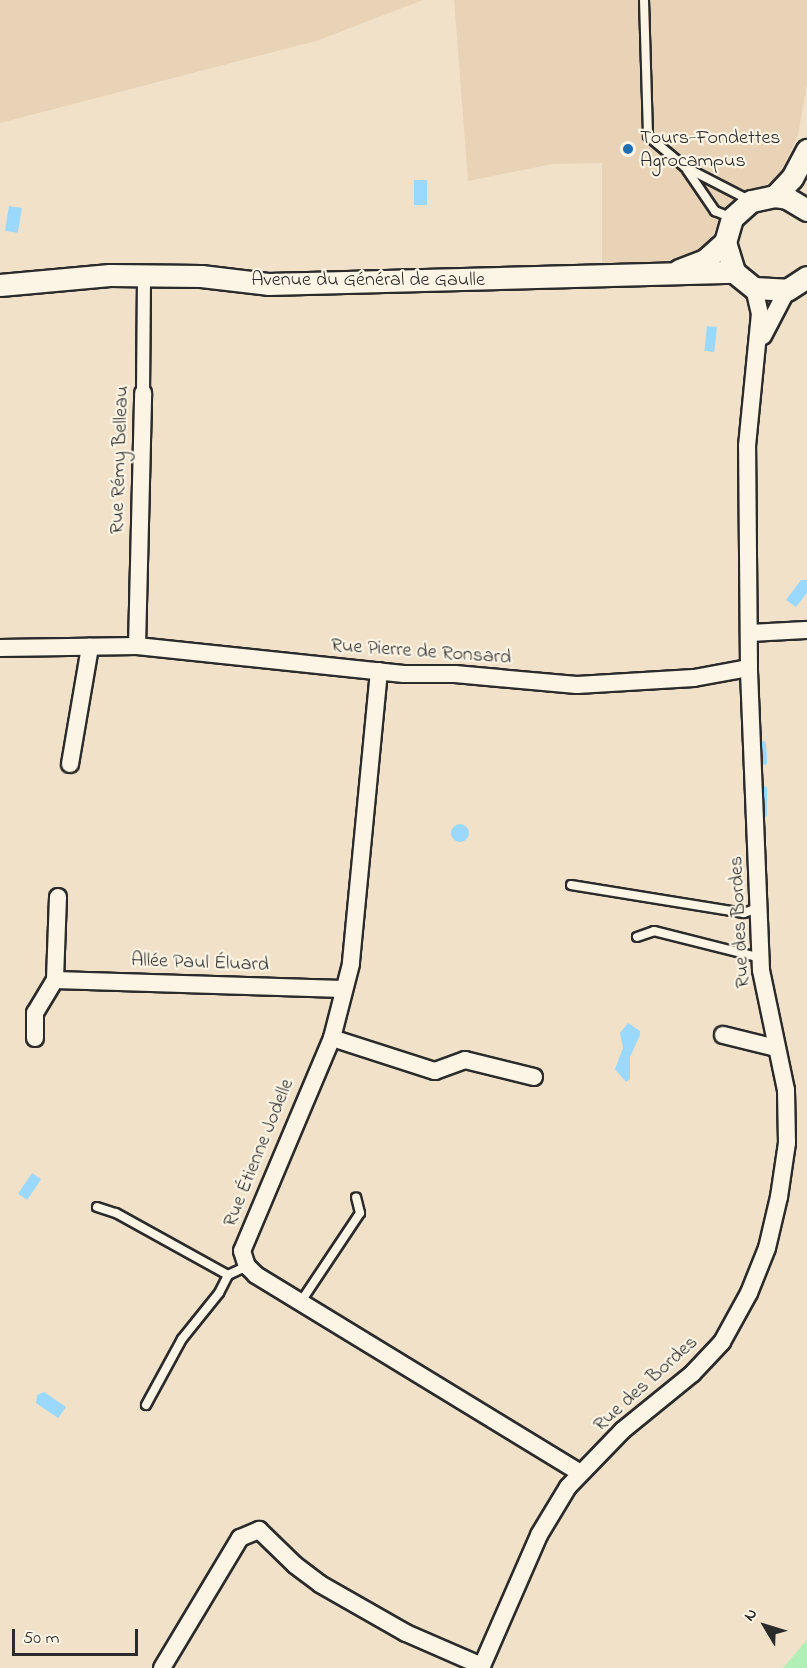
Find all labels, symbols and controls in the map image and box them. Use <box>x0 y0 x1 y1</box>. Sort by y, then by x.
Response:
place label: Tours-Fondettes Agrocampus <box>640 126 781 173</box>
marker: Tours-Fondettes Agrocampus <box>621 142 635 156</box>
street label: Avenue du Général de Gaulle <box>251 268 485 292</box>
street label: Rue Rémy Belleau <box>105 385 135 535</box>
street label: Rue Pierre de Ronsard <box>330 634 512 670</box>
street label: Rue des Bordes <box>725 855 755 989</box>
street label: Allée Paul Éluard <box>131 949 269 977</box>
street label: Rue Étienne Jodelle <box>218 1075 300 1231</box>
street label: Rue des Bordes <box>589 1331 703 1437</box>
north arrow <box>735 1596 795 1656</box>
text: N <box>738 1603 764 1627</box>
scale bar <box>15 1617 141 1655</box>
text: 50 m <box>23 1626 60 1652</box>

